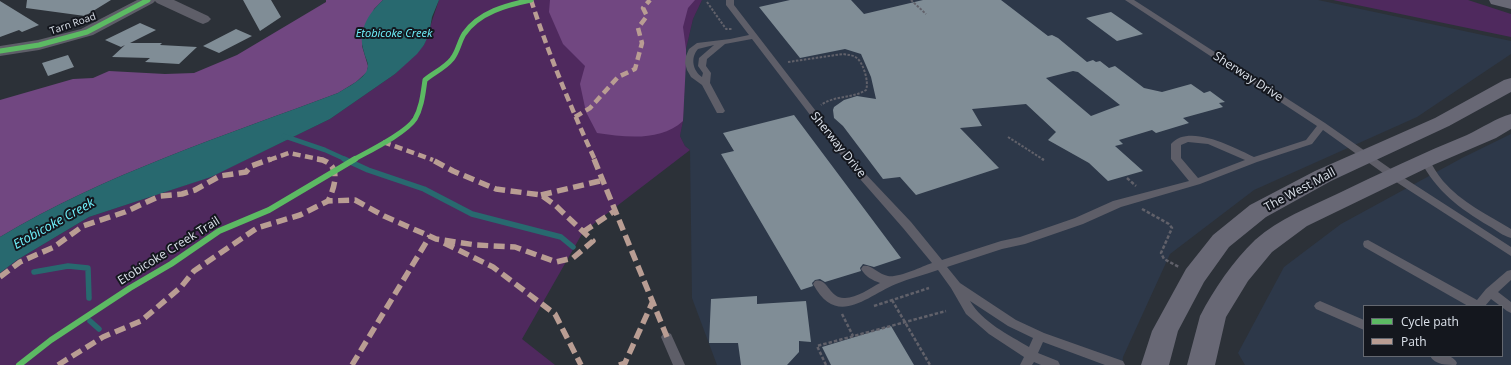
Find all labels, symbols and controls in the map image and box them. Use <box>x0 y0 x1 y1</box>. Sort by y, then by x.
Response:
street label: Tarn Road <box>48 11 98 37</box>
water label: Etobicoke Creek <box>356 27 432 41</box>
street label: Sherway Drive <box>1211 49 1285 105</box>
street label: Sherway Drive <box>807 109 869 181</box>
street label: The West Mall <box>1262 165 1338 215</box>
water label: Etobicoke Creek <box>11 195 97 253</box>
street label: Etobicoke Creek Trail <box>115 214 223 288</box>
legend <box>1363 305 1503 357</box>
text: Cycle path <box>1401 313 1459 330</box>
text: Path <box>1401 333 1427 350</box>

